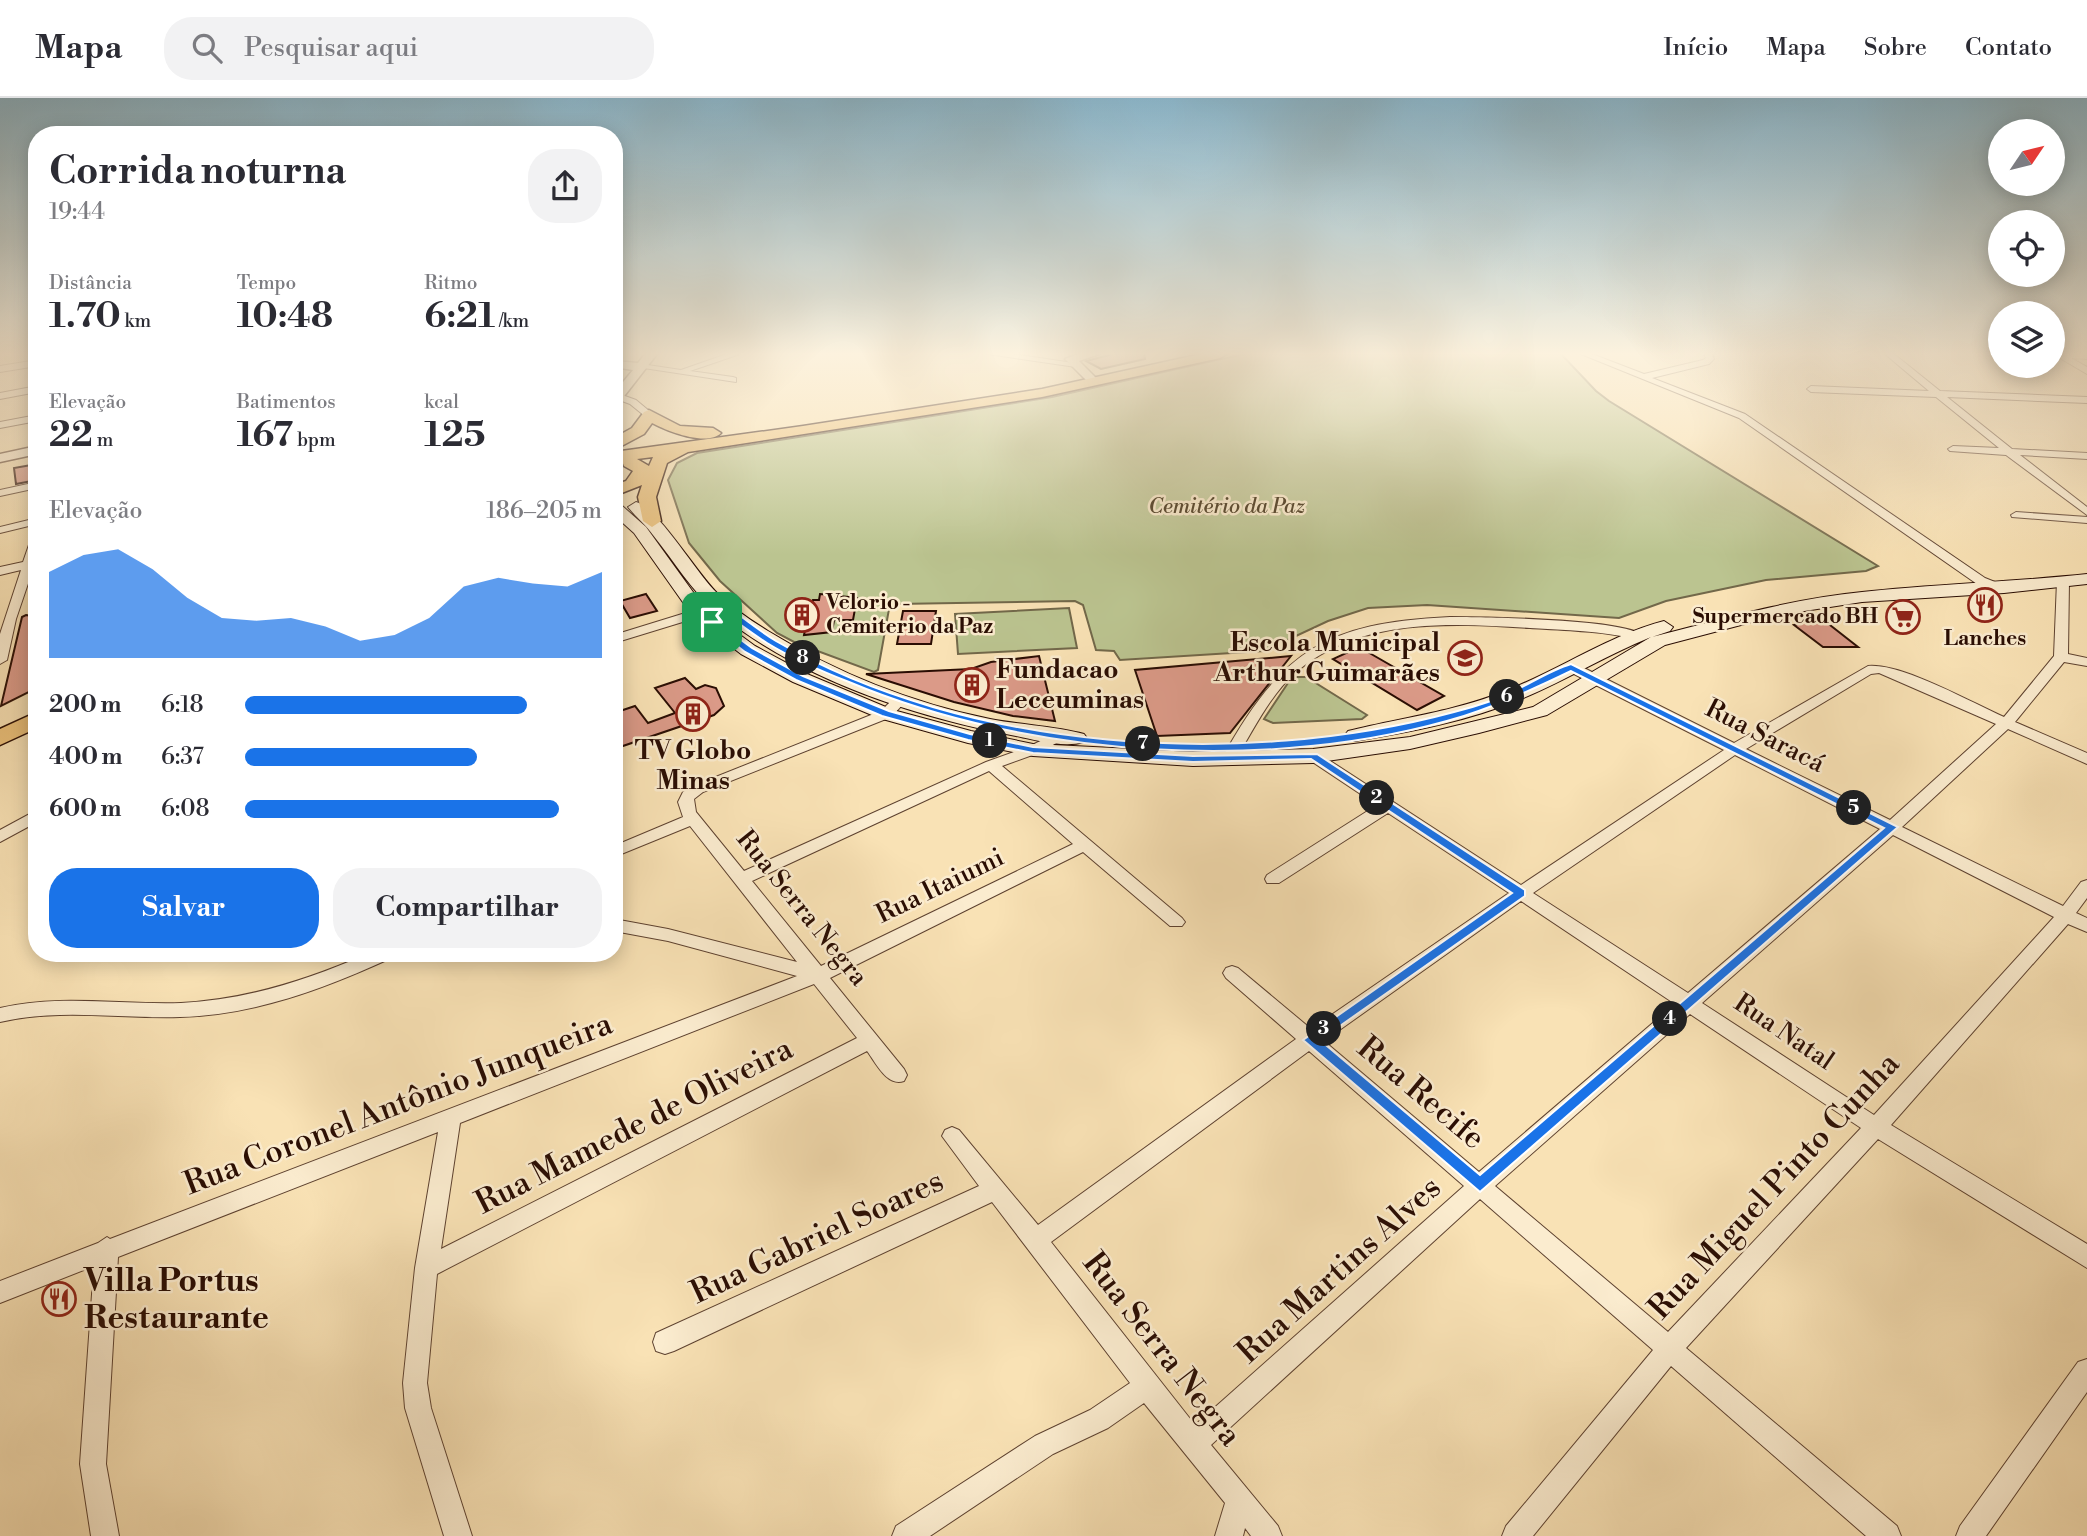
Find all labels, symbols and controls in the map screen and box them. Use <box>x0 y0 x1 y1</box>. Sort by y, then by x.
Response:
search box <box>164 17 654 80</box>
text: Mapa <box>35 28 122 69</box>
icon: search <box>188 29 226 67</box>
text: Pesquisar aqui <box>244 32 418 64</box>
text: Início <box>1664 33 1728 63</box>
text: Mapa <box>1766 33 1826 63</box>
text: Sobre <box>1864 33 1927 63</box>
text: Contato <box>1965 33 2052 63</box>
north arrow <box>1988 119 2065 196</box>
map controls <box>1988 119 2065 378</box>
text: Corrida noturna <box>49 148 346 195</box>
button: share <box>528 149 602 223</box>
text: 19:44 <box>49 198 105 226</box>
button: locate <box>1988 210 2065 287</box>
text: Distância <box>49 271 132 295</box>
text: Tempo <box>237 271 296 295</box>
text: Ritmo <box>424 271 478 295</box>
text: 1.70 <box>49 295 121 338</box>
text: 10:48 <box>237 295 333 338</box>
text: 6:21 <box>424 295 495 338</box>
button: layers <box>1988 301 2065 378</box>
text: km <box>121 309 151 333</box>
text: /km <box>495 309 529 333</box>
text: Elevação <box>49 390 126 414</box>
text: Batimentos <box>237 390 336 414</box>
text: kcal <box>424 390 459 414</box>
text: 22 <box>49 414 93 457</box>
text: 167 <box>237 414 293 457</box>
text: 125 <box>424 414 485 457</box>
text: m <box>93 428 113 452</box>
text: bpm <box>293 428 336 452</box>
park label: Cemitério da Paz <box>1149 494 1305 520</box>
text: Elevação <box>49 497 142 525</box>
text: 186–205 m <box>486 497 602 525</box>
restaurant icon: Lanches <box>1966 586 2004 624</box>
place label: Velorio - Cemiterio da Paz <box>825 590 993 640</box>
pin <box>682 592 742 652</box>
building icon: Velorio - Cemiterio da Paz <box>783 596 821 634</box>
supermarket icon: Supermercado BH <box>1884 598 1922 636</box>
icon: arrive <box>693 603 731 641</box>
place label: Supermercado BH <box>1692 604 1879 630</box>
place label: Lanches <box>1944 626 2026 652</box>
place label: Escola Municipal Arthur Guimarães <box>1213 627 1440 689</box>
school or university icon: Escola Municipal Arthur Guimarães <box>1446 639 1484 677</box>
pin: 8 <box>786 640 820 676</box>
text: 8 <box>796 645 809 669</box>
place label: Fundacao Leceuminas <box>996 654 1144 716</box>
building icon: Fundacao Leceuminas <box>953 666 991 704</box>
pin: 6 <box>1490 680 1524 714</box>
text: 6 <box>1501 684 1512 708</box>
text: 200 m <box>49 691 121 719</box>
text: 6:18 <box>161 691 204 719</box>
street label: Rua Saracá <box>1700 692 1831 780</box>
building icon: TV Globo Minas <box>674 695 712 733</box>
pin: 1 <box>972 724 1007 758</box>
pin: 7 <box>1126 726 1160 762</box>
text: 1 <box>985 728 994 752</box>
text: 7 <box>1137 731 1148 755</box>
place label: TV Globo Minas <box>635 735 751 797</box>
text: 400 m <box>49 743 122 771</box>
text: 6:37 <box>161 743 204 771</box>
pin: 2 <box>1360 780 1394 816</box>
text: 2 <box>1371 785 1382 809</box>
pin: 5 <box>1836 790 1871 826</box>
text: 600 m <box>49 795 122 823</box>
text: 6:08 <box>161 795 209 823</box>
text: 5 <box>1848 795 1859 819</box>
street label: Rua Serra Negra <box>729 824 875 993</box>
street label: Rua Itaiumi <box>871 841 1009 931</box>
button: Salvar <box>49 868 319 948</box>
button: Compartilhar <box>333 868 602 948</box>
street label: Rua Natal <box>1728 987 1840 1077</box>
pin: 4 <box>1652 1002 1688 1037</box>
street label: Rua Coronel Antônio Junqueira <box>178 1003 619 1204</box>
text: 4 <box>1663 1006 1676 1030</box>
pin: 3 <box>1306 1012 1342 1046</box>
text: 3 <box>1318 1016 1329 1040</box>
street label: Rua Mamede de Oliveira <box>469 1028 800 1223</box>
street label: Rua Recife <box>1349 1028 1493 1158</box>
street label: Rua Miguel Pinto Cunha <box>1640 1044 1909 1328</box>
street label: Rua Gabriel Soares <box>684 1161 950 1313</box>
street label: Rua Martins Alves <box>1229 1168 1449 1372</box>
street label: Rua Serra Negra <box>1074 1244 1251 1455</box>
place label: Villa Portus Restaurante <box>83 1261 269 1338</box>
restaurant icon: Villa Portus Restaurante <box>40 1280 78 1318</box>

